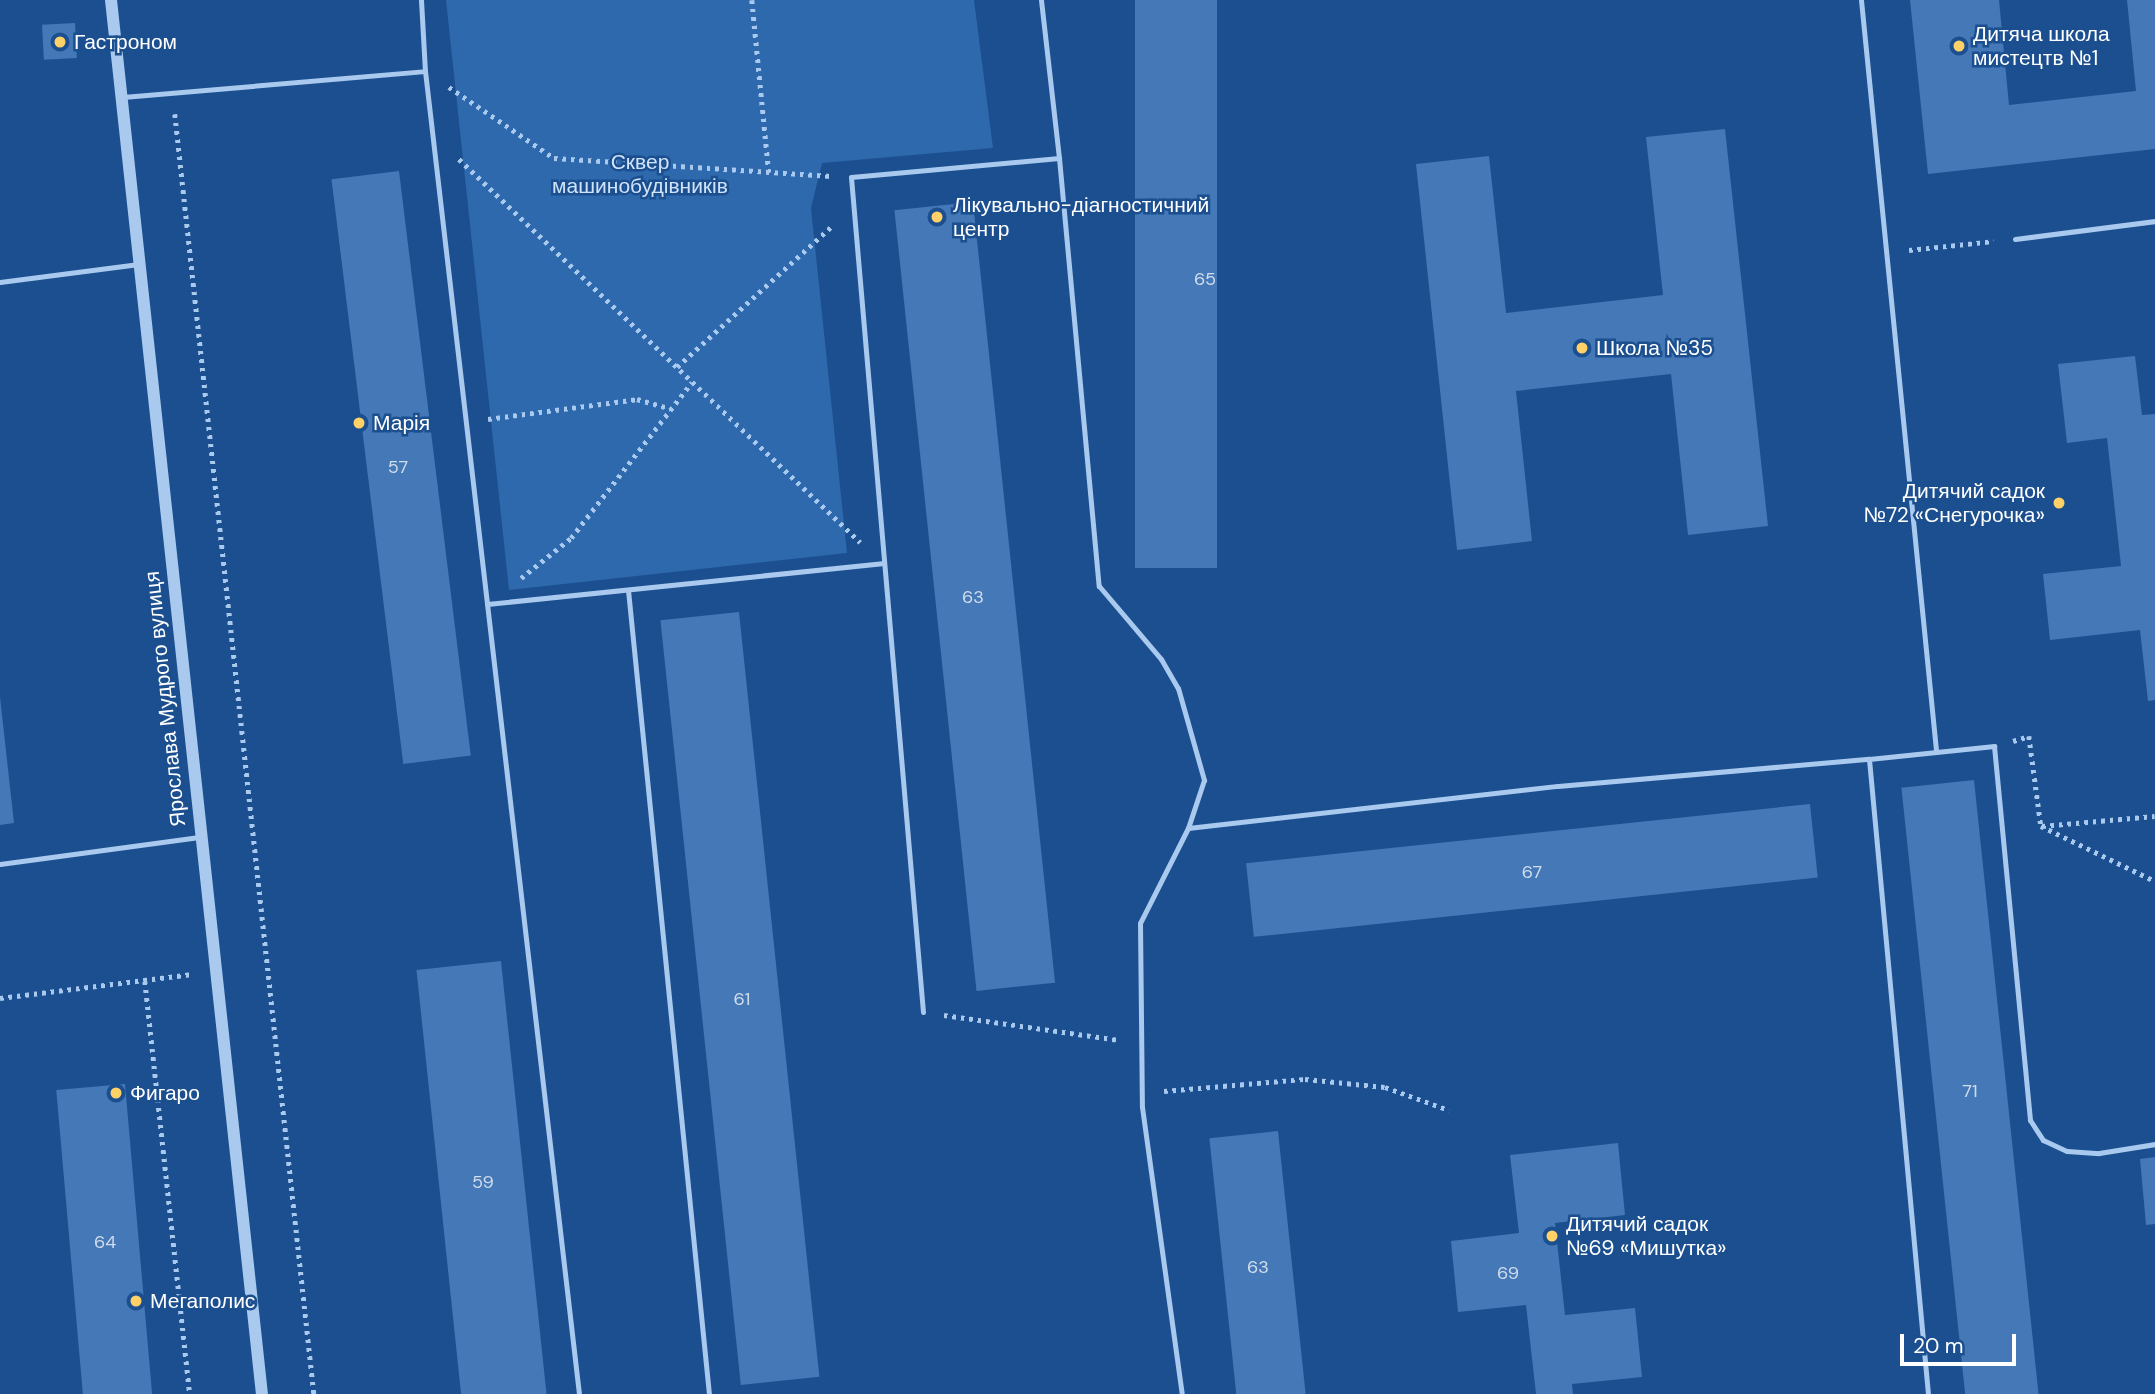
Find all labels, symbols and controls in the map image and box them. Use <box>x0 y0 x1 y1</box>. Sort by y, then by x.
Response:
place label: Дитяча школа мистецтв №1 <box>1973 21 2110 71</box>
place label: Гастроном <box>74 29 177 55</box>
marker: Гастроном <box>52 34 68 50</box>
marker: Дитяча школа мистецтв №1 <box>1951 38 1967 54</box>
park label: Сквер машинобудівників <box>552 149 728 199</box>
place label: Лікувально-діагностичний центр <box>953 192 1209 242</box>
marker: Лікувально-діагностичний центр <box>927 207 947 227</box>
house number: 65 <box>1194 268 1216 290</box>
place label: Школа №35 <box>1596 335 1713 361</box>
marker: Школа №35 <box>1574 340 1590 356</box>
place label: Марія <box>373 410 430 436</box>
marker: Марія <box>351 415 367 431</box>
house number: 57 <box>388 456 408 478</box>
place label: Дитячий садок №72 «Снегурочка» <box>1864 478 2045 528</box>
marker: Дитячий садок №72 «Снегурочка» <box>2051 495 2067 511</box>
street label: Ярослава Мудрого вулиця <box>139 570 191 828</box>
house number: 63 <box>962 586 984 608</box>
house number: 67 <box>1522 861 1542 883</box>
house number: 61 <box>734 988 750 1010</box>
place label: Фигаро <box>130 1080 200 1106</box>
house number: 71 <box>1962 1080 1978 1102</box>
marker: Фигаро <box>108 1085 124 1101</box>
house number: 59 <box>472 1171 494 1193</box>
place label: Дитячий садок №69 «Мишутка» <box>1566 1211 1727 1261</box>
marker: Дитячий садок №69 «Мишутка» <box>1544 1228 1560 1244</box>
house number: 64 <box>94 1231 116 1253</box>
house number: 63 <box>1247 1256 1269 1278</box>
house number: 69 <box>1497 1262 1519 1284</box>
place label: Мегаполис <box>150 1288 255 1314</box>
marker: Мегаполис <box>128 1293 144 1309</box>
scale bar <box>1903 1320 2018 1364</box>
text: 20 m <box>1913 1332 1964 1360</box>

